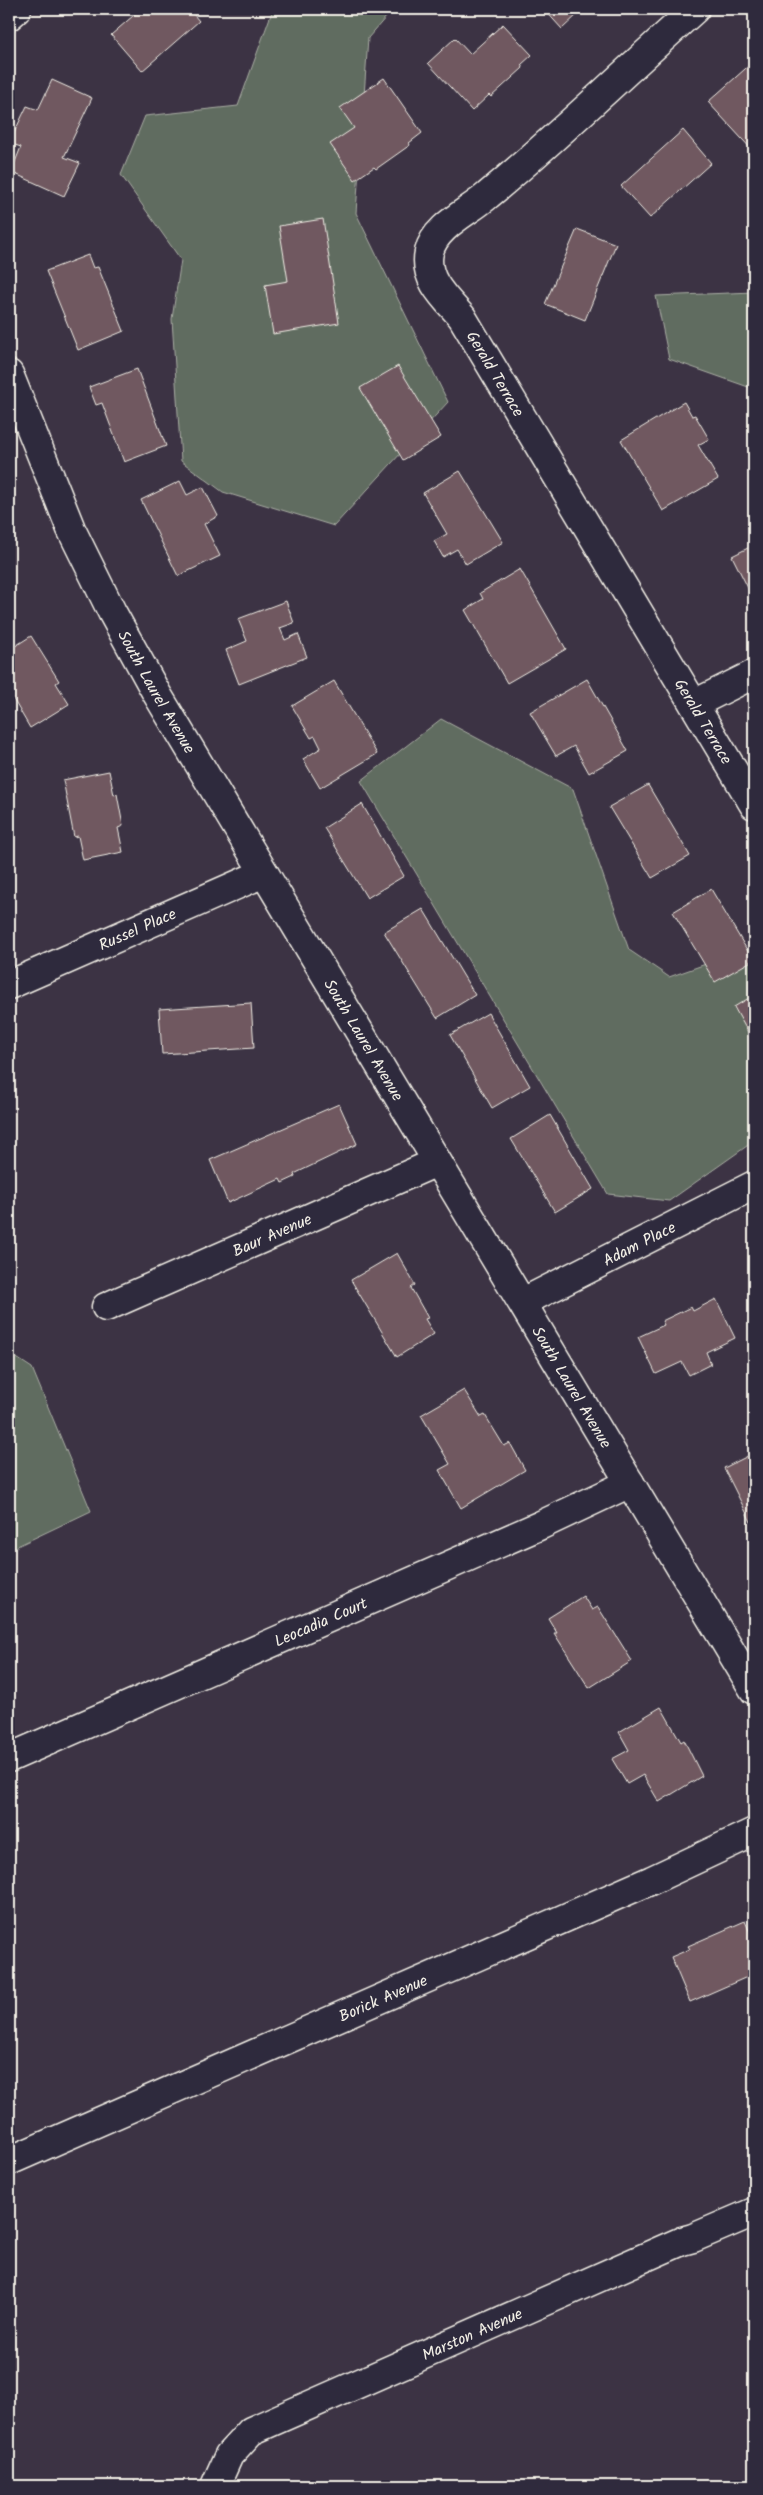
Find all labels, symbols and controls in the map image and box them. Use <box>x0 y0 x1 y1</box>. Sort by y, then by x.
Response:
street label: Gerald Terrace <box>459 327 530 422</box>
street label: South Laurel Avenue <box>110 626 201 759</box>
street label: Gerald Terrace <box>667 674 738 770</box>
street label: Russel Place <box>95 902 181 958</box>
street label: South Laurel Avenue <box>317 975 409 1106</box>
street label: Baur Avenue <box>229 1207 316 1264</box>
street label: Adam Place <box>599 1216 680 1274</box>
street label: South Laurel Avenue <box>525 1322 617 1454</box>
street label: Leocadia Court <box>270 1591 372 1654</box>
street label: Borick Avenue <box>335 1969 432 2029</box>
street label: Marston Avenue <box>418 2302 527 2368</box>

